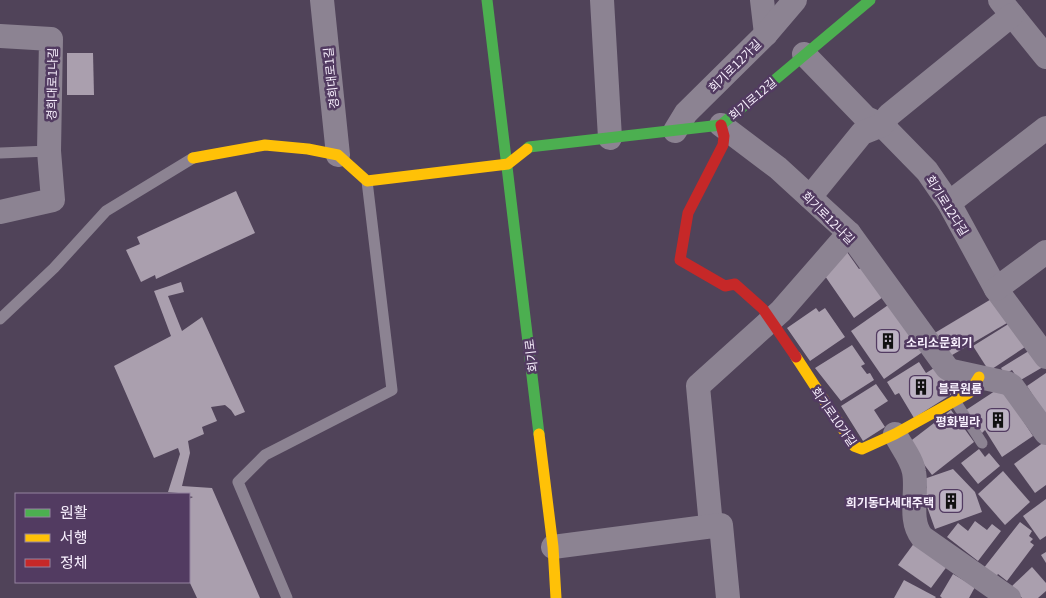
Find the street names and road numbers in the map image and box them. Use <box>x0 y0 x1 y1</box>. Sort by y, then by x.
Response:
street label: 회기로12가길 <box>704 35 764 95</box>
street label: 경희대로1길 <box>318 46 342 110</box>
street label: 경희대로1나길 <box>42 47 60 121</box>
street label: 회기로12길 <box>725 73 779 123</box>
street label: 회기로12다길 <box>923 171 973 239</box>
street label: 회기로12나길 <box>799 187 859 247</box>
street label: 회기로 <box>520 339 540 373</box>
street label: 회기로10가길 <box>808 383 862 449</box>

